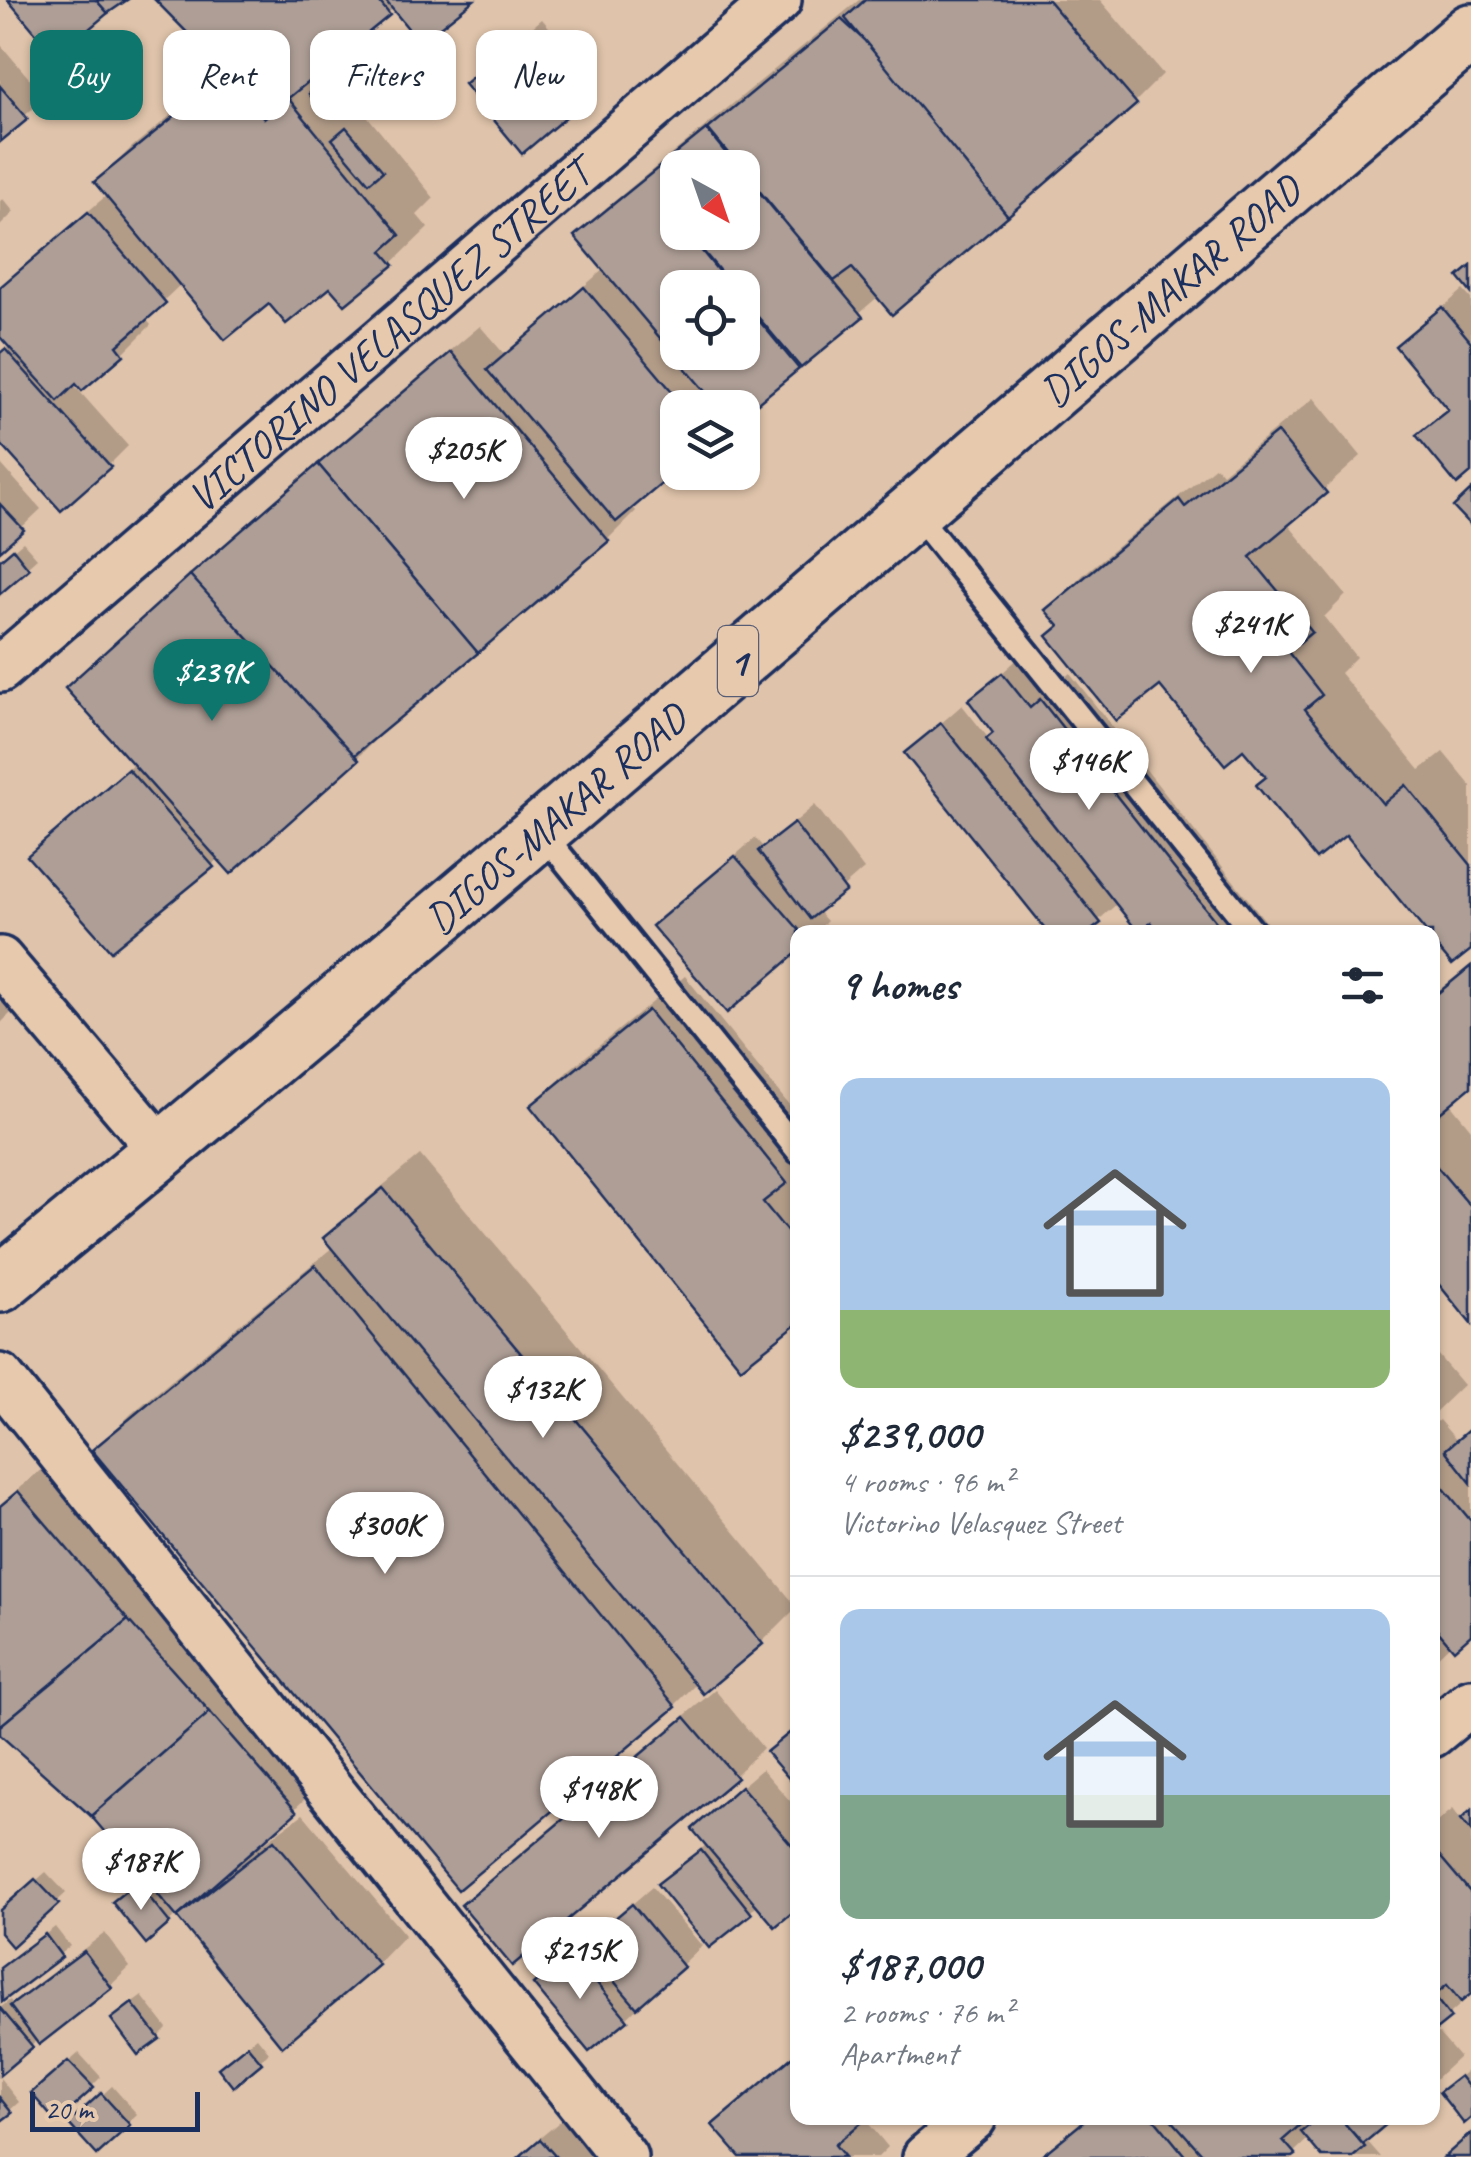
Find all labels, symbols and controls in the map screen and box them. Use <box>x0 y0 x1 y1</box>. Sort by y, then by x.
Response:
chip: Buy <box>30 30 143 120</box>
chip: Rent <box>163 30 290 120</box>
chip: Filters <box>310 30 456 120</box>
chip: New <box>476 30 597 120</box>
street label: VICTORINO VELASQUEZ STREET <box>177 142 609 524</box>
north arrow <box>660 150 760 250</box>
map controls <box>660 150 760 490</box>
street label: DIGOS-MAKAR ROAD <box>1029 163 1314 418</box>
button: locate <box>660 270 760 370</box>
button: layers <box>660 390 760 490</box>
pin: $205K <box>394 417 534 502</box>
text: $205K <box>427 429 501 470</box>
pin: $241K <box>1181 591 1321 676</box>
text: $241K <box>1214 603 1288 644</box>
road number: 1 <box>718 626 758 696</box>
pin: $239K <box>142 639 282 724</box>
text: $239K <box>175 651 249 692</box>
street label: DIGOS-MAKAR ROAD <box>414 691 700 946</box>
pin: $146K <box>1019 728 1159 813</box>
text: $146K <box>1052 740 1126 781</box>
icon: filters <box>1335 958 1390 1013</box>
text: 9 homes <box>840 959 958 1012</box>
icon: home <box>1025 1143 1205 1323</box>
pin: $132K <box>473 1356 613 1441</box>
text: $132K <box>506 1368 580 1409</box>
text: $239,000 <box>840 1408 980 1461</box>
text: 4 rooms · 96 m² <box>840 1461 1013 1502</box>
pin: $300K <box>315 1492 455 1577</box>
text: Victorino Velasquez Street <box>840 1502 1121 1543</box>
text: $300K <box>348 1504 422 1545</box>
icon: home <box>1025 1674 1205 1854</box>
pin: $148K <box>529 1756 669 1841</box>
text: $148K <box>562 1768 636 1809</box>
pin: $187K <box>71 1828 211 1913</box>
text: $187K <box>104 1840 178 1881</box>
pin: $215K <box>510 1917 650 2002</box>
text: $215K <box>543 1929 617 1970</box>
text: $187,000 <box>840 1939 980 1992</box>
text: 2 rooms · 76 m² <box>840 1992 1013 2033</box>
text: Apartment <box>840 2033 958 2074</box>
scale bar <box>30 2087 200 2132</box>
text: 20 m <box>45 2092 93 2127</box>

